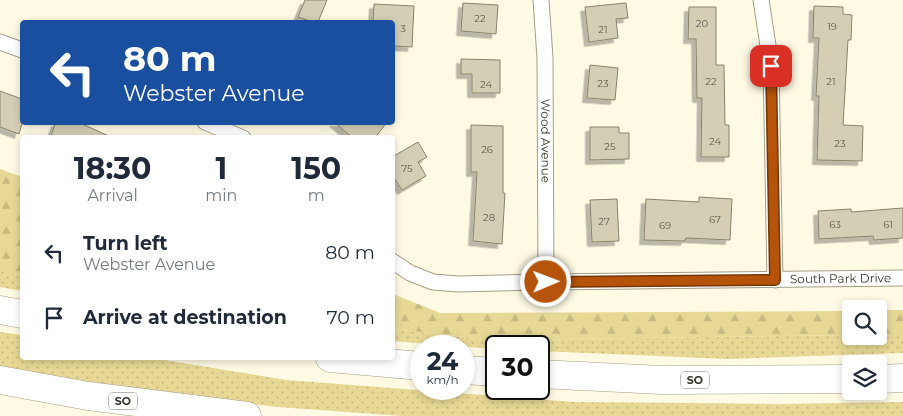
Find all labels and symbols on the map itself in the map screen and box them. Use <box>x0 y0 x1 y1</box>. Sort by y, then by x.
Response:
house number: 22 <box>474 12 486 25</box>
house number: 20 <box>696 17 709 30</box>
house number: 19 <box>827 20 837 33</box>
house number: 3 <box>400 22 406 35</box>
house number: 21 <box>598 23 608 36</box>
pin <box>750 45 792 87</box>
house number: 22 <box>705 75 717 88</box>
house number: 21 <box>826 75 836 88</box>
house number: 23 <box>597 77 609 90</box>
house number: 24 <box>480 78 492 91</box>
street label: Wood Avenue <box>538 99 554 183</box>
house number: 24 <box>709 135 721 148</box>
house number: 23 <box>834 137 846 150</box>
house number: 25 <box>604 140 616 153</box>
house number: 26 <box>481 143 493 156</box>
house number: 75 <box>401 162 413 175</box>
house number: 28 <box>483 211 495 224</box>
house number: 67 <box>709 213 721 226</box>
house number: 27 <box>598 215 610 228</box>
house number: 63 <box>829 218 841 231</box>
house number: 61 <box>883 218 893 231</box>
house number: 69 <box>659 219 671 232</box>
position arrow <box>519 255 571 307</box>
street label: South Park Drive <box>790 270 891 286</box>
speed limit sign: 30 <box>485 335 550 400</box>
road number: SO <box>681 372 709 388</box>
road number: SO <box>109 392 137 410</box>

